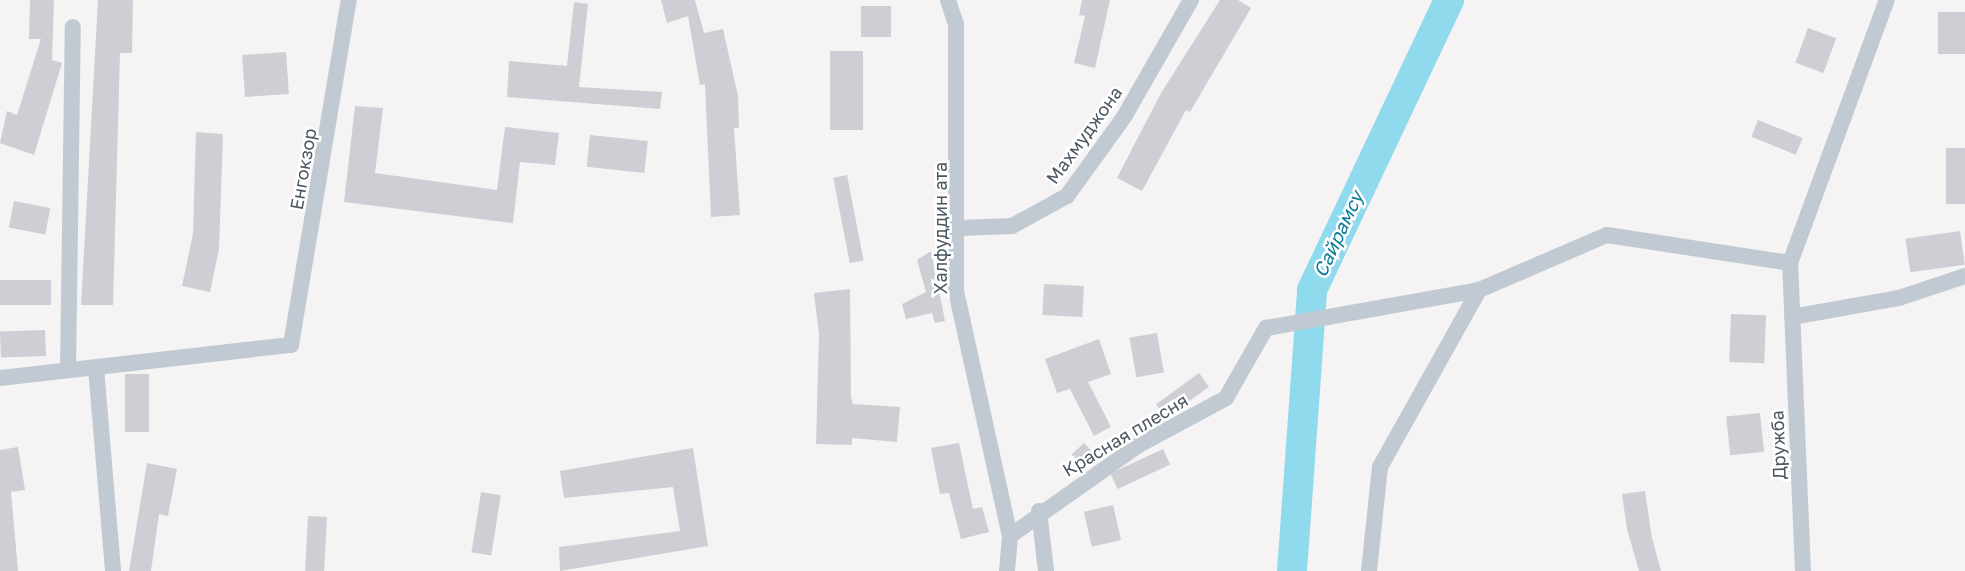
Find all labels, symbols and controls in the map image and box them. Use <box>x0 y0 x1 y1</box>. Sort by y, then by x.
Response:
street label: Махмуджона <box>1041 82 1127 188</box>
street label: Енгокзор <box>285 127 321 211</box>
street label: Халфуддин ата <box>929 162 951 294</box>
water label: Сайрамсу <box>1308 188 1368 280</box>
street label: Красная плесня <box>1058 389 1192 481</box>
street label: Дружба <box>1766 410 1790 480</box>

